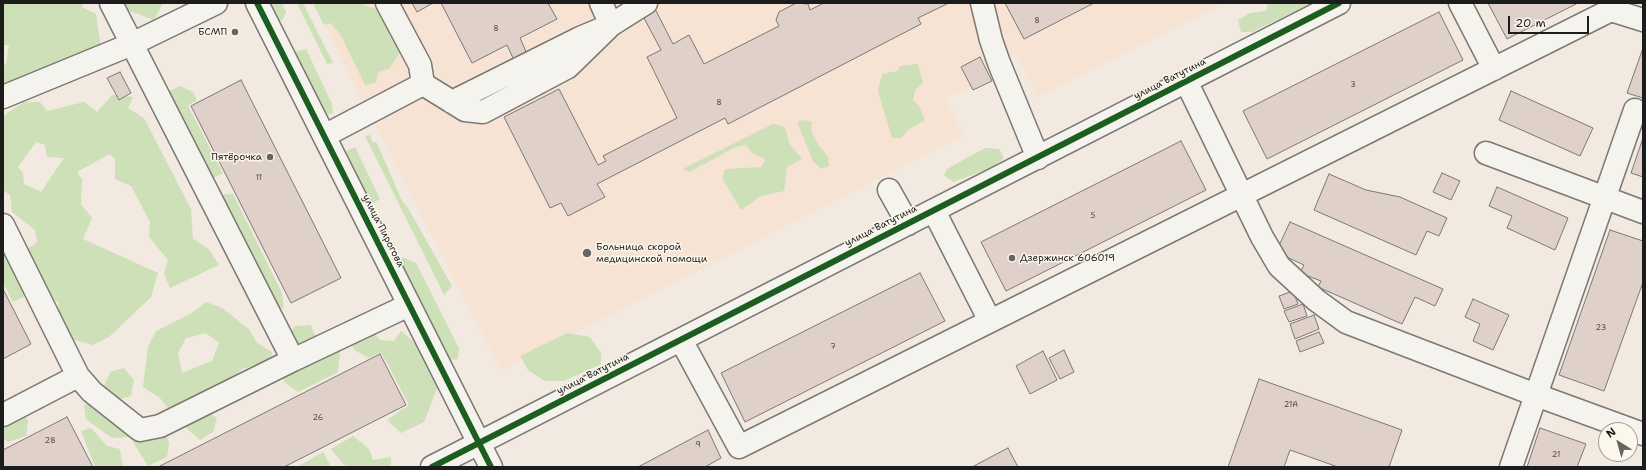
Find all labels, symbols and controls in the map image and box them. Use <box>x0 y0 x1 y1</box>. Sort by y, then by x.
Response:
scale bar <box>1510 8 1591 34</box>
text: 20 m <box>1515 15 1546 31</box>
house number: 8 <box>1034 16 1040 26</box>
house number: 8 <box>493 24 499 34</box>
place label: БСМП <box>198 26 227 38</box>
marker: БСМП <box>230 27 240 37</box>
street label: улица Ватутина <box>1132 56 1208 102</box>
house number: 3 <box>1350 80 1356 90</box>
house number: 8 <box>716 98 722 108</box>
place label: Пятёрочка <box>211 151 262 163</box>
marker: Пятёрочка <box>265 152 275 162</box>
house number: 11 <box>256 173 262 183</box>
street label: улица Пирогова <box>360 193 406 269</box>
street label: улица Ватутина <box>843 203 919 249</box>
house number: 5 <box>1091 211 1095 221</box>
place label: Больница скорой медицинской помощи <box>596 241 707 264</box>
marker: Больница скорой медицинской помощи <box>581 247 593 259</box>
place label: Дзержинск 606019 <box>1020 252 1115 264</box>
marker: Дзержинск 606019 <box>1007 253 1017 263</box>
house number: 23 <box>1596 323 1606 333</box>
house number: 7 <box>830 342 836 352</box>
street label: улица Ватутина <box>555 351 631 397</box>
house number: 21А <box>1284 400 1298 410</box>
house number: 26 <box>313 413 323 423</box>
north arrow <box>1598 422 1638 462</box>
text: N <box>1603 424 1619 441</box>
house number: 28 <box>45 436 55 446</box>
house number: 9 <box>695 440 701 450</box>
house number: 21 <box>1552 450 1560 460</box>

